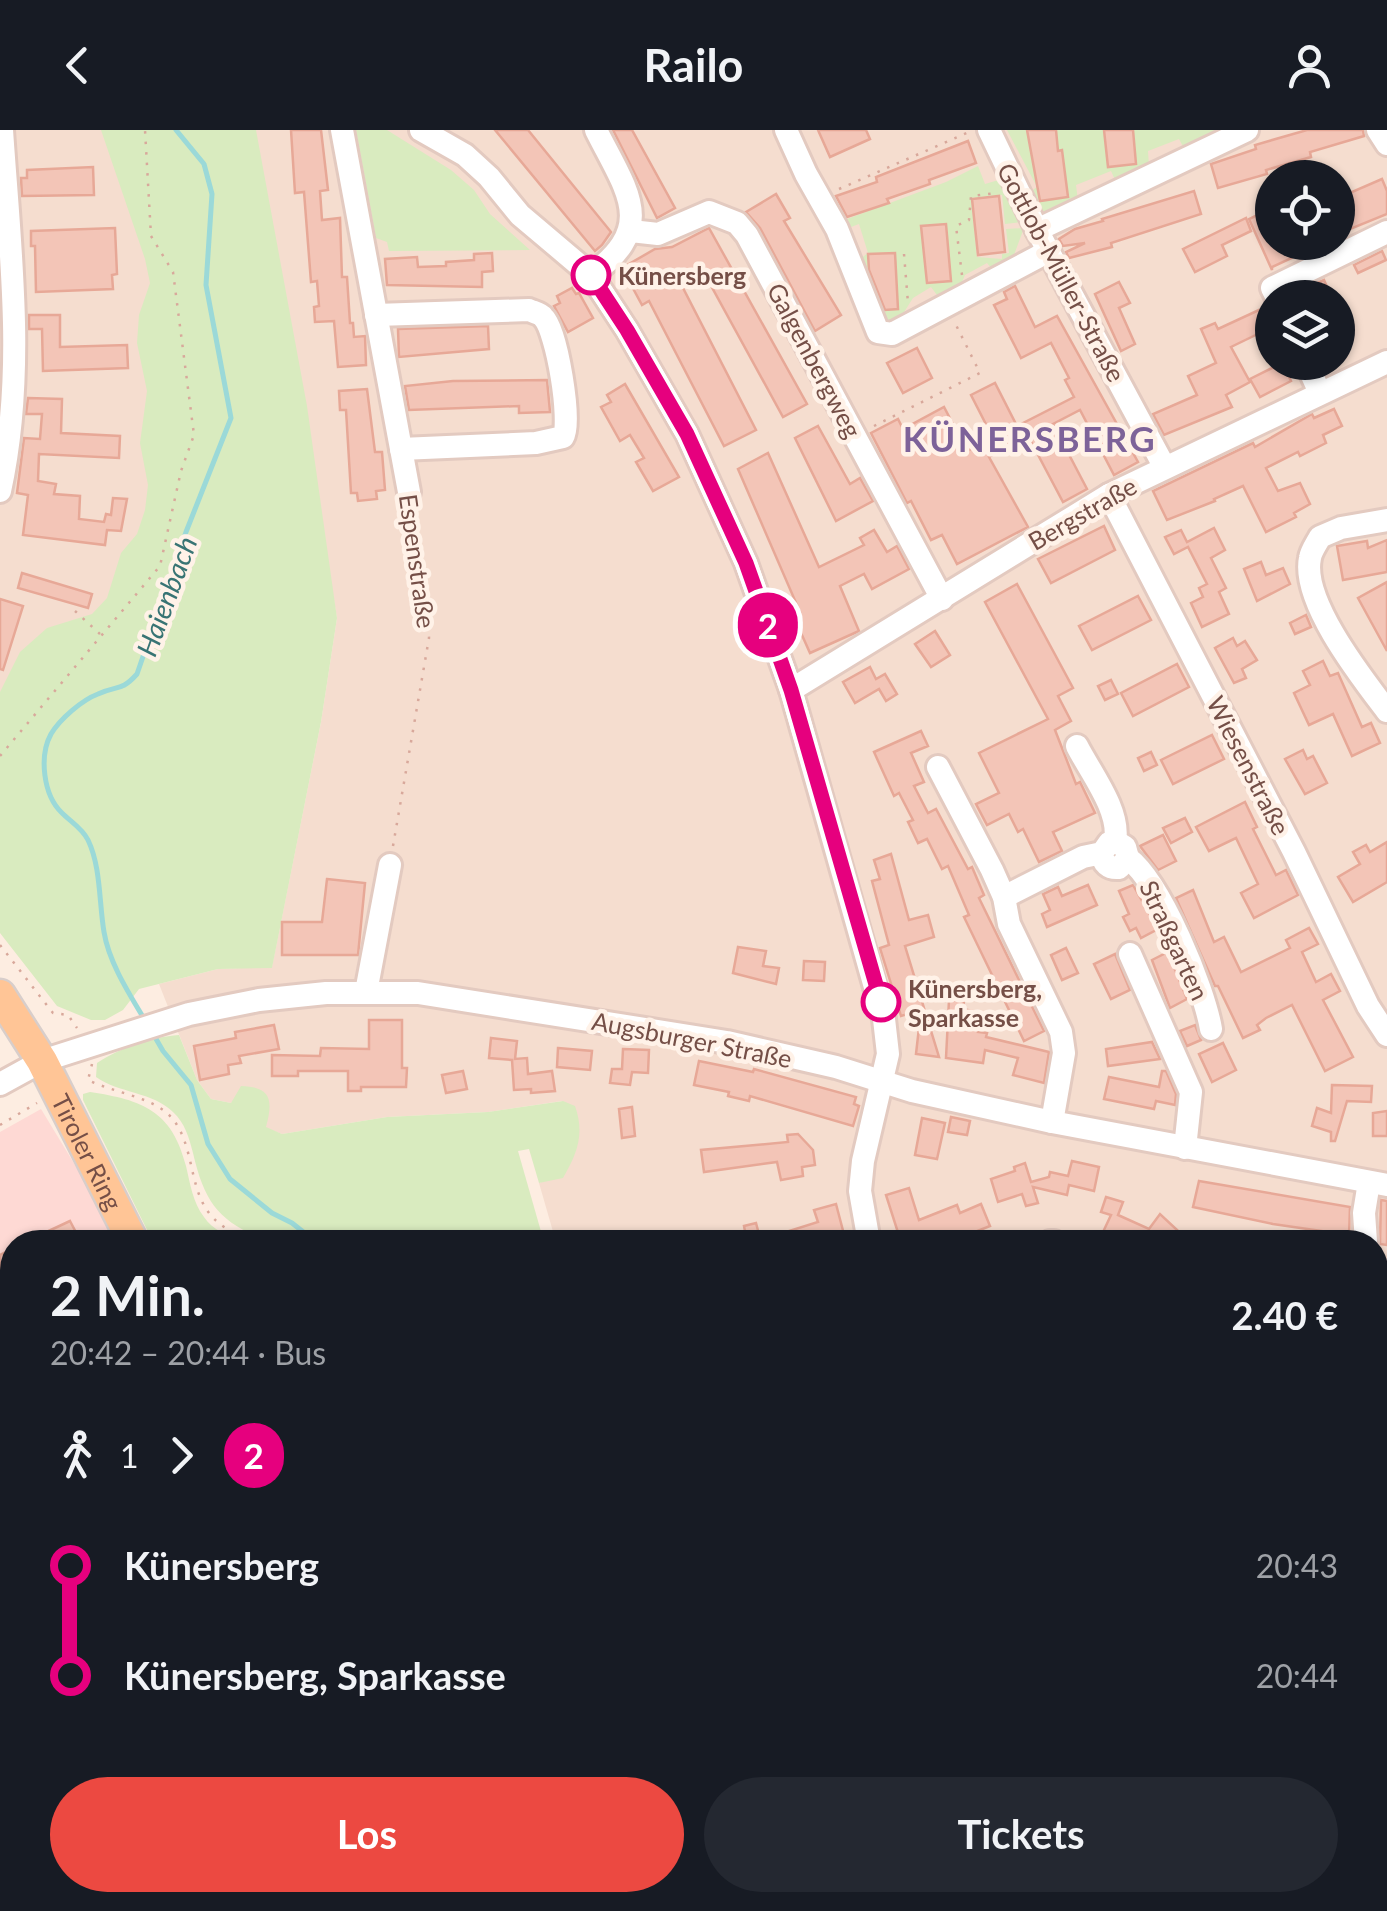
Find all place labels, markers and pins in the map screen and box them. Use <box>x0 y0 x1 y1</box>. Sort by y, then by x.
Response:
marker: Künersberg <box>572 256 610 294</box>
place label: Künersberg <box>618 260 746 290</box>
place label: Künersberg, Sparkasse <box>908 973 1042 1032</box>
marker: Künersberg, Sparkasse <box>862 983 900 1021</box>

